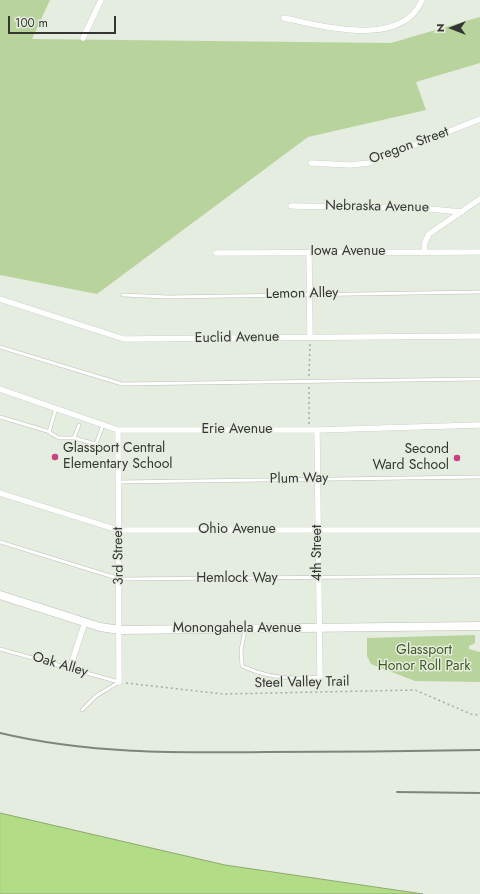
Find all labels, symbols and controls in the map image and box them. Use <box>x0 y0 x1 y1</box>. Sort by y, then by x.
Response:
scale bar <box>10 8 118 34</box>
north arrow <box>432 8 472 48</box>
text: 100 m <box>15 14 48 32</box>
text: N <box>432 24 448 32</box>
street label: Oregon Street <box>367 124 451 168</box>
street label: Nebraska Avenue <box>325 198 429 216</box>
street label: Iowa Avenue <box>311 244 385 260</box>
street label: Lemon Alley <box>266 285 338 303</box>
street label: Euclid Avenue <box>195 329 279 347</box>
street label: Erie Avenue <box>201 422 273 438</box>
place label: Glassport Central Elementary School <box>63 441 173 474</box>
place label: Second Ward School <box>373 442 449 474</box>
marker: Glassport Central Elementary School <box>50 452 60 462</box>
marker: Second Ward School <box>452 453 462 463</box>
street label: Plum Way <box>270 470 328 488</box>
street label: Ohio Avenue <box>198 522 276 538</box>
street label: 4th Street <box>310 525 326 581</box>
street label: 3rd Street <box>110 527 128 585</box>
street label: Hemlock Way <box>196 571 278 587</box>
street label: Monongahela Avenue <box>173 621 301 637</box>
park label: Glassport Honor Roll Park <box>378 643 470 676</box>
street label: Oak Alley <box>30 649 90 681</box>
street label: Steel Valley Trail <box>254 674 350 692</box>

